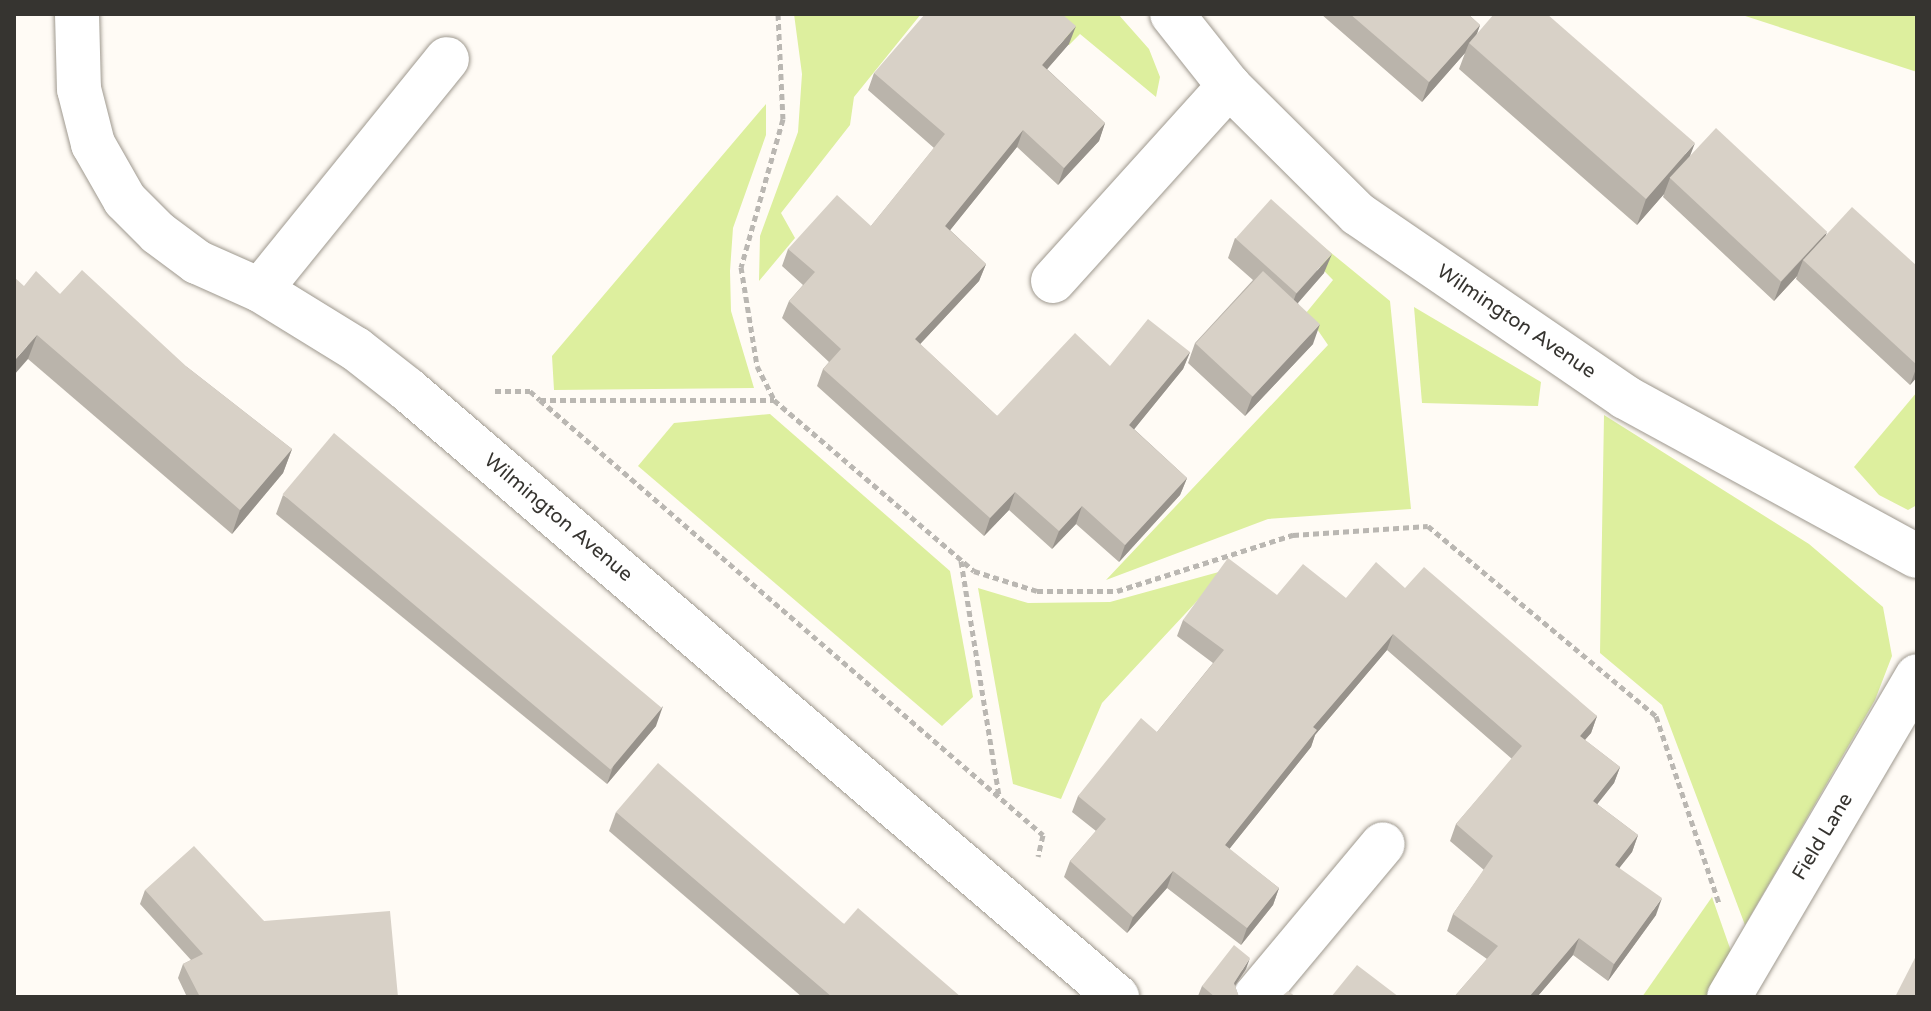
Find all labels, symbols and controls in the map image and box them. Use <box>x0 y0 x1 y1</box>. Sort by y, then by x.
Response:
street label: Wilmington Avenue <box>1432 260 1600 384</box>
street label: Wilmington Avenue <box>479 449 637 587</box>
street label: Field Lane <box>1788 789 1858 885</box>

